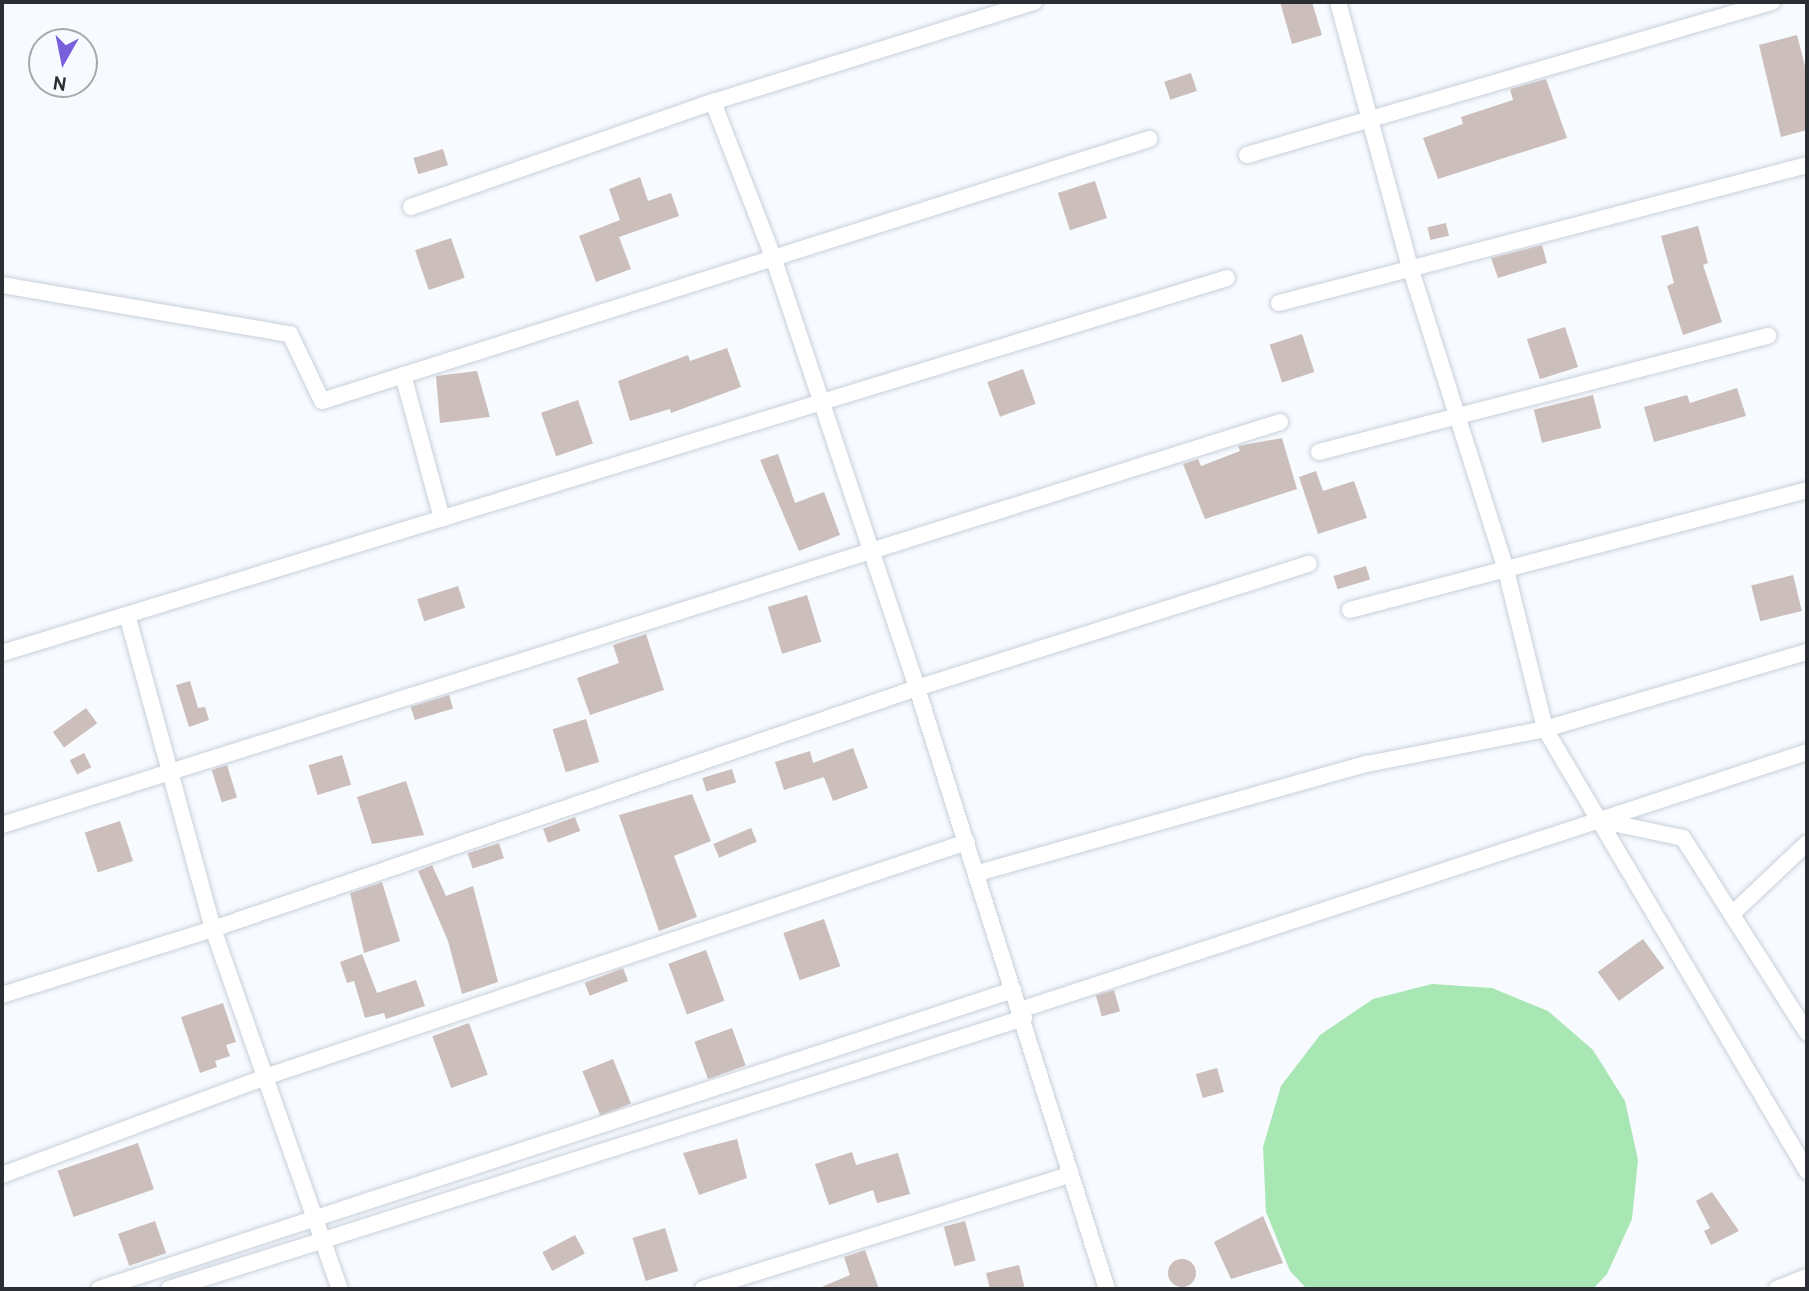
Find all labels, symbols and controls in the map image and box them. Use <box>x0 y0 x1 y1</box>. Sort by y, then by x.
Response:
north arrow <box>28 28 98 98</box>
text: N <box>51 69 69 95</box>

